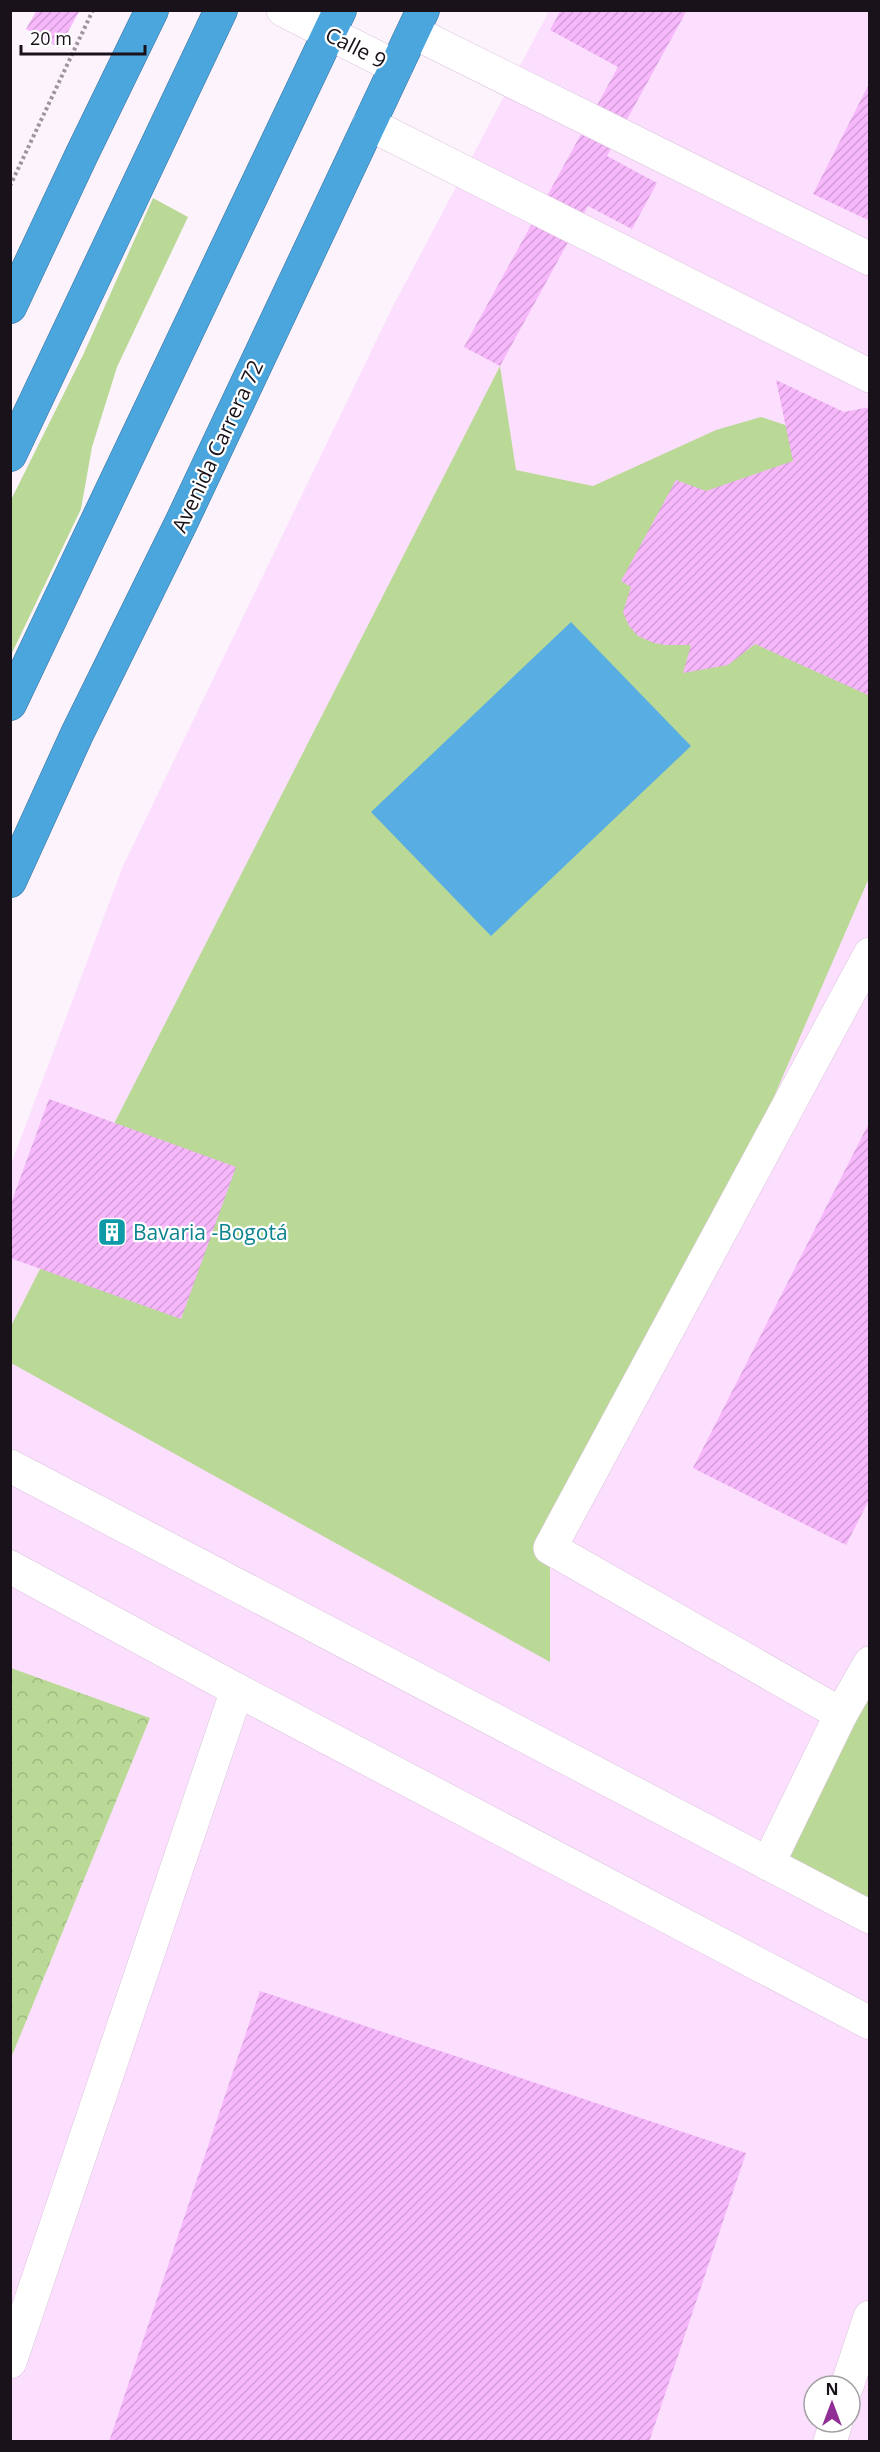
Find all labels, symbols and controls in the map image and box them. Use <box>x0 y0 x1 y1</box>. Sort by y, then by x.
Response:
scale bar <box>21 18 146 56</box>
street label: Calle 9 <box>321 20 391 74</box>
text: 20 m <box>30 26 72 50</box>
street label: Avenida Carrera 72 <box>165 355 269 537</box>
building icon: Bavaria -Bogotá <box>96 1216 128 1248</box>
place label: Bavaria -Bogotá <box>133 1218 288 1246</box>
north arrow <box>802 2374 862 2434</box>
text: N <box>825 2378 839 2400</box>

